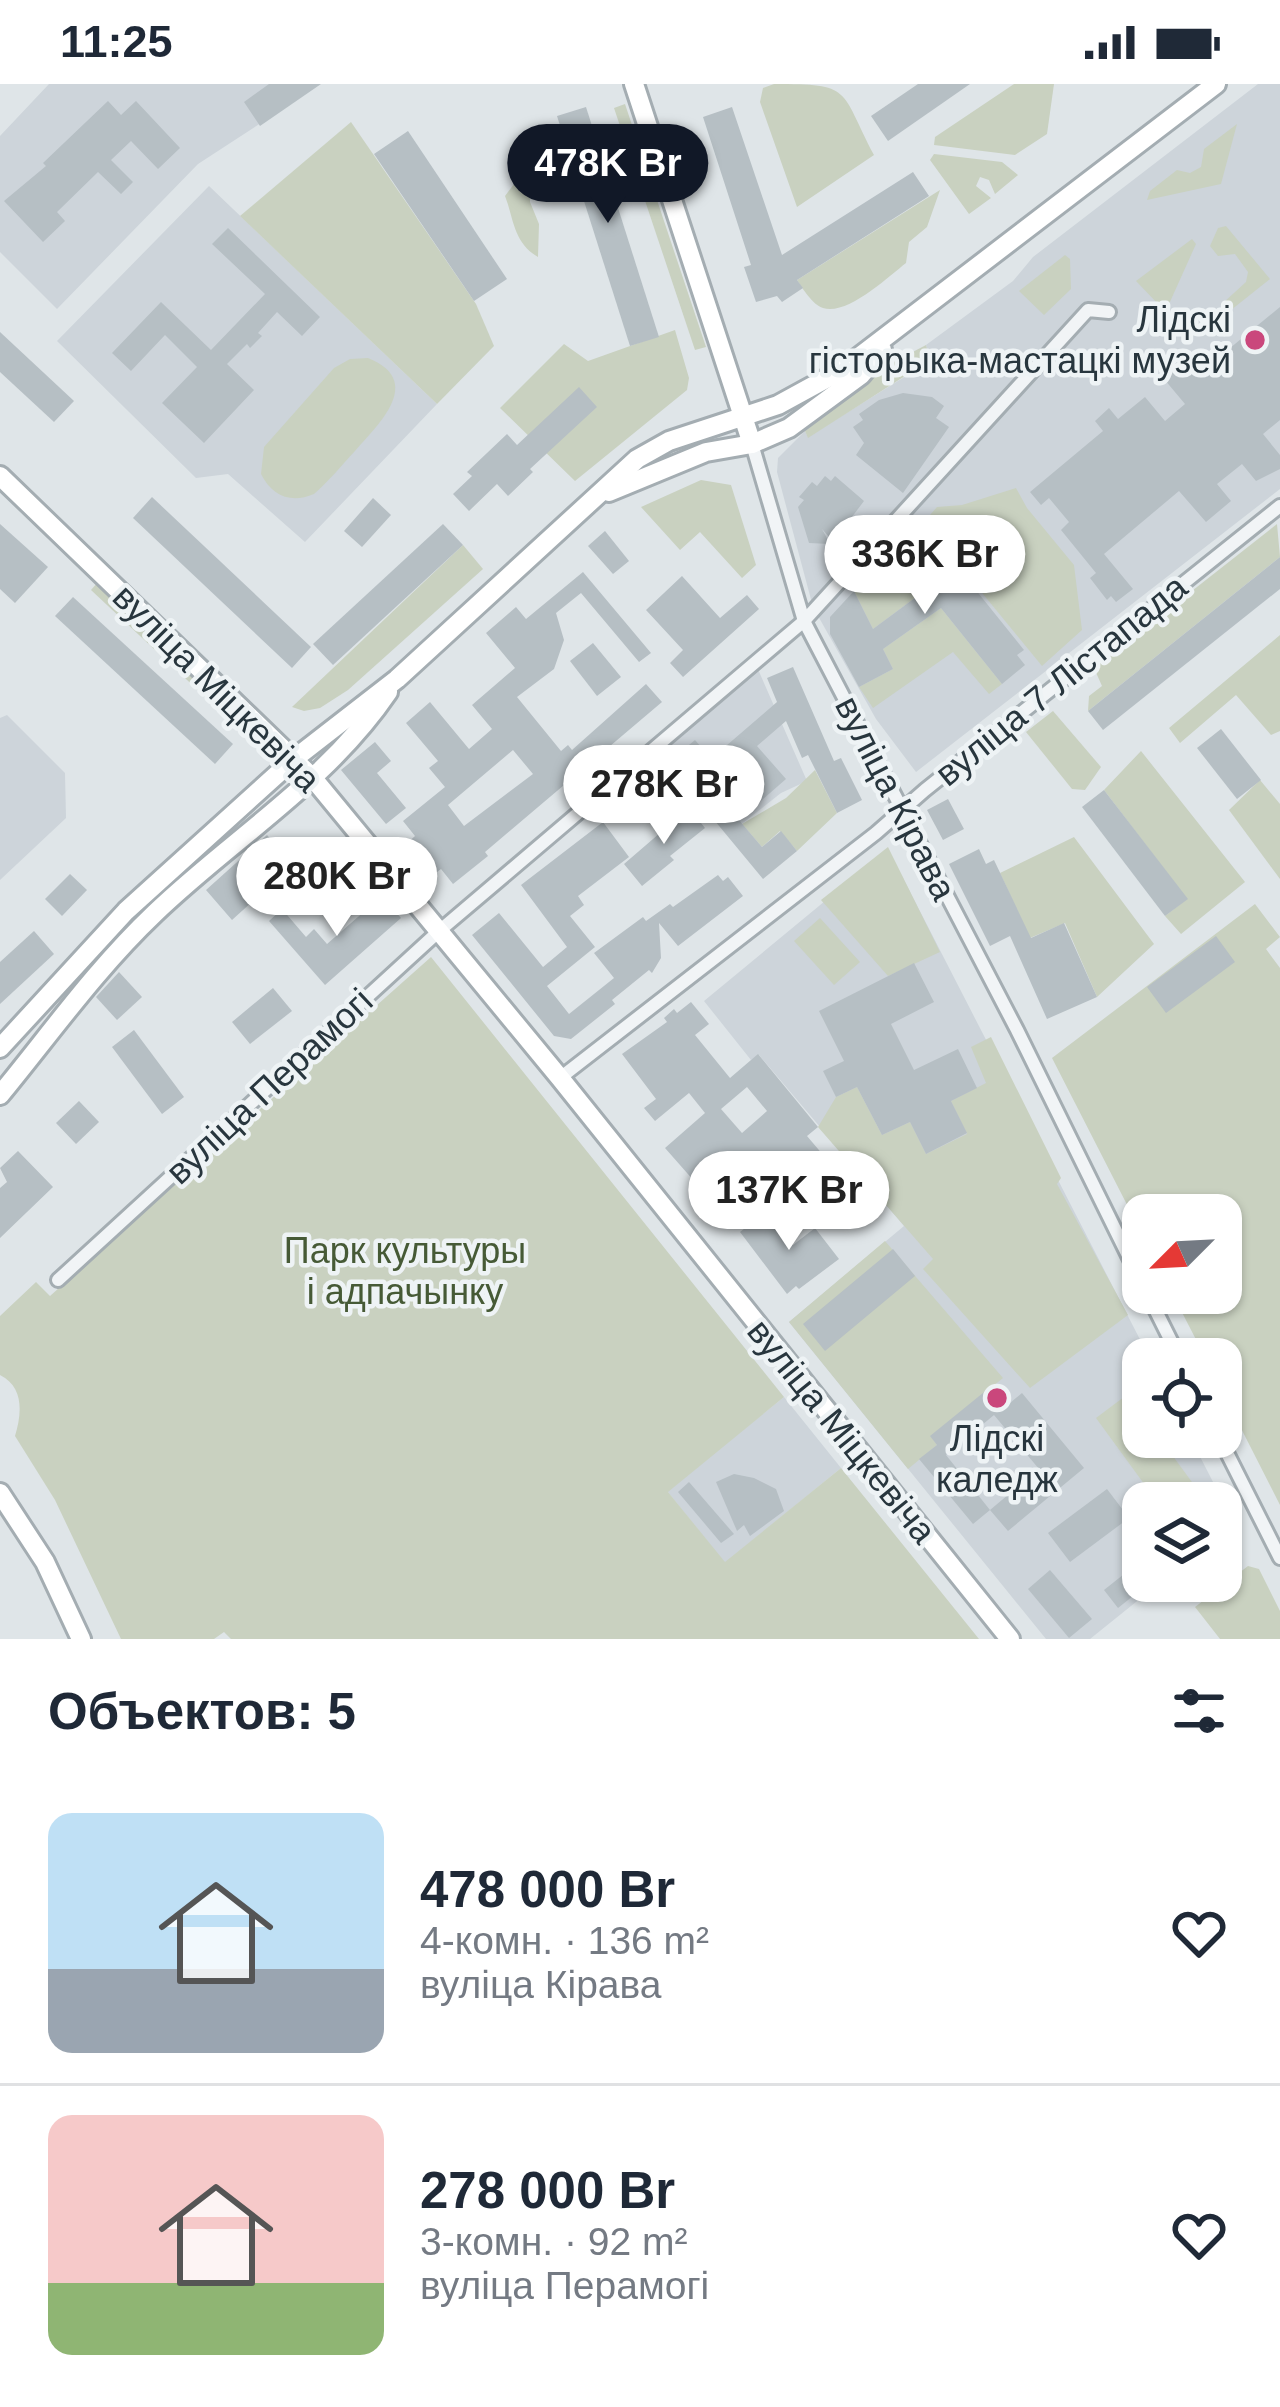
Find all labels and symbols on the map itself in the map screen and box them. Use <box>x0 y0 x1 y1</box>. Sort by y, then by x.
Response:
pin: 478K Br <box>497 124 719 226</box>
place label: Лідскі гісторыка-мастацкі музей <box>809 299 1231 381</box>
marker: Лідскі гісторыка-мастацкі музей <box>1242 327 1268 353</box>
pin: 336K Br <box>814 515 1036 617</box>
street label: вуліца 7 Лістапада <box>927 565 1196 794</box>
street label: вуліца Міцкевіча <box>105 576 330 801</box>
street label: вуліца Кірава <box>827 689 965 907</box>
pin: 278K Br <box>553 745 775 847</box>
pin: 280K Br <box>226 837 448 939</box>
street label: вуліца Перамогі <box>157 980 381 1192</box>
pin: 137K Br <box>678 1151 900 1253</box>
north arrow <box>1122 1194 1242 1314</box>
park label: Парк культуры і адпачынку <box>284 1230 526 1312</box>
street label: вуліца Міцкевіча <box>739 1311 945 1552</box>
marker: Лідскі каледж <box>984 1385 1010 1411</box>
place label: Лідскі каледж <box>936 1418 1058 1500</box>

